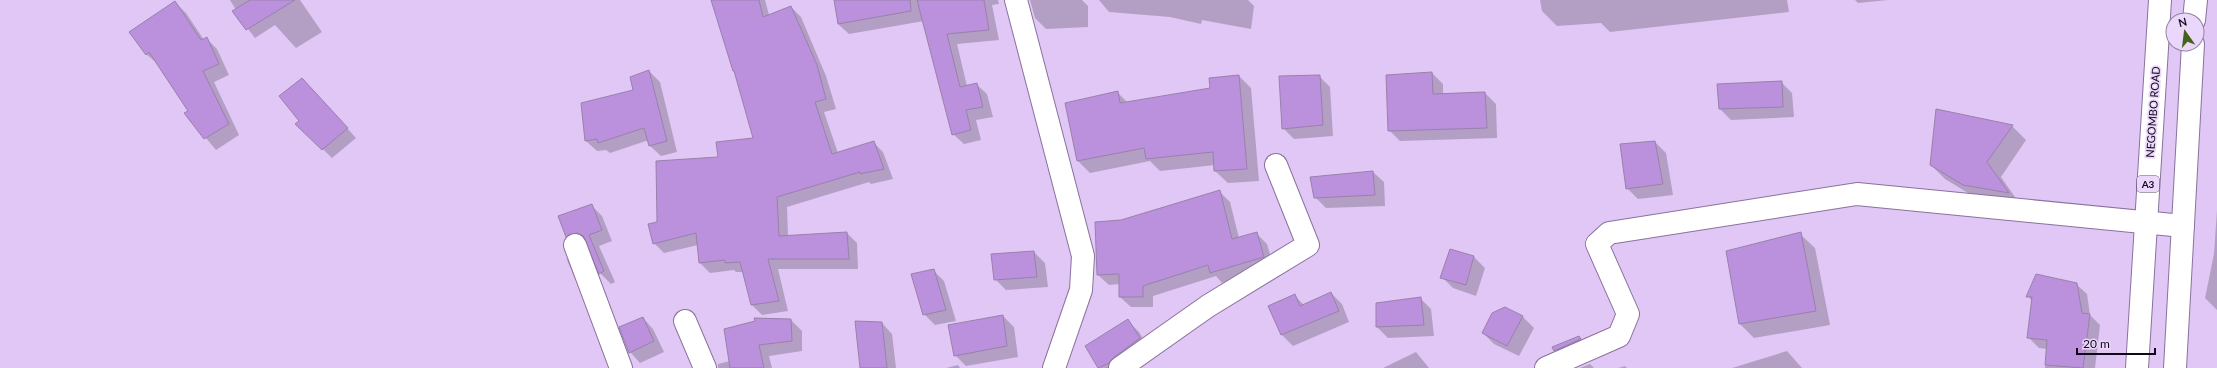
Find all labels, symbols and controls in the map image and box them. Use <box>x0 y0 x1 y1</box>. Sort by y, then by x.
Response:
north arrow <box>2165 12 2205 52</box>
text: N <box>2177 14 2188 29</box>
street label: NEGOMBO ROAD <box>2143 66 2162 158</box>
road number: A3 <box>2137 176 2159 192</box>
scale bar <box>2077 330 2155 356</box>
text: 20 m <box>2083 336 2110 351</box>

